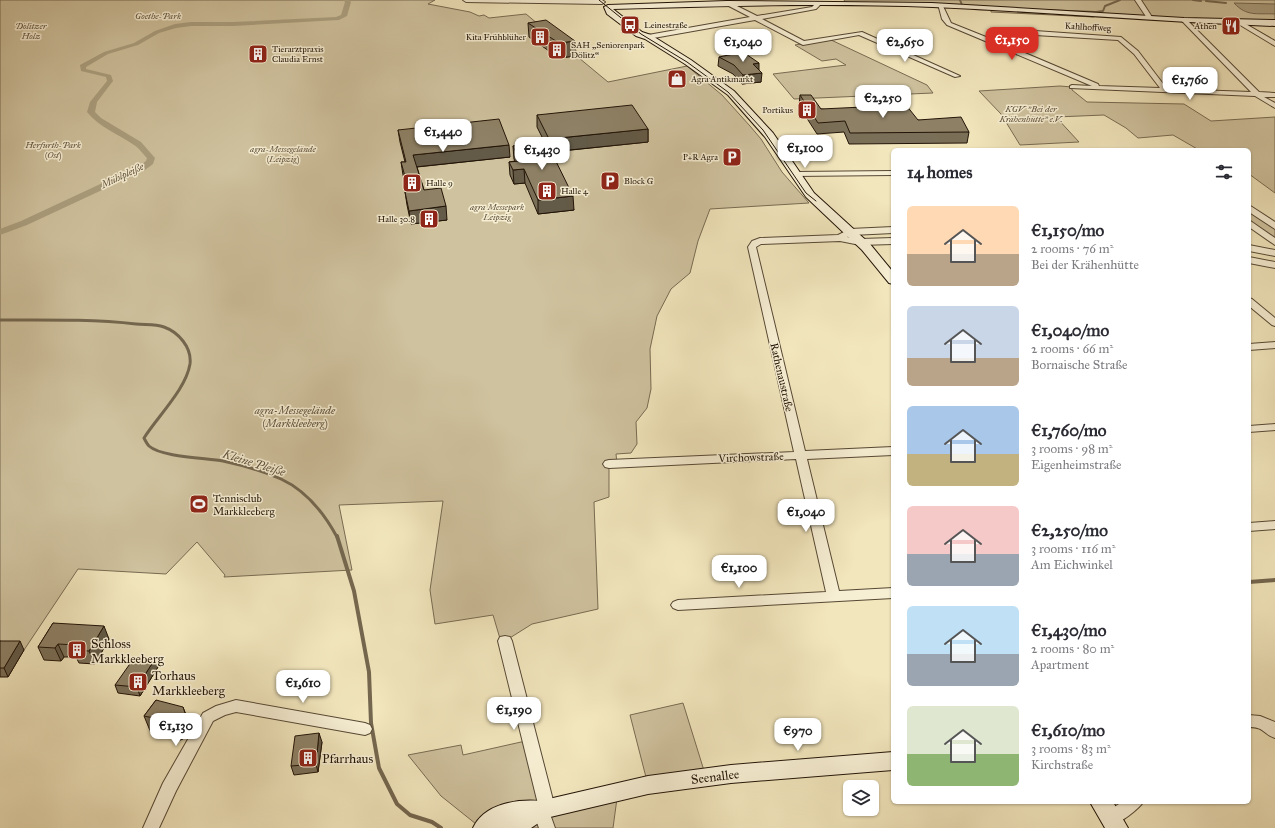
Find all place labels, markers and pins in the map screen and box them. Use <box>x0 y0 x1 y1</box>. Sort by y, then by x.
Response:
bus stop icon: Leinestraße <box>619 14 641 36</box>
restaurant icon: Athen <box>1220 15 1242 37</box>
place label: Leinestraße <box>644 19 688 30</box>
place label: Athen <box>1193 20 1217 31</box>
building icon: Kita Frühblüher <box>529 26 551 48</box>
pin: €1,150 <box>979 27 1045 61</box>
pin: €1,040 <box>710 29 776 63</box>
pin: €2,650 <box>872 29 938 63</box>
place label: Kita Frühblüher <box>466 31 527 42</box>
building icon: SAH „Seniorenpark Dölitz“ <box>546 39 568 61</box>
place label: SAH „Seniorenpark Dölitz“ <box>571 39 646 60</box>
building icon: Tierarztpraxis Claudia Ernst <box>247 43 269 65</box>
place label: Tierarztpraxis Claudia Ernst <box>272 43 324 64</box>
pin: €1,760 <box>1157 67 1223 101</box>
shop icon: Agra Antikmarkt <box>666 68 688 90</box>
place label: Agra Antikmarkt <box>690 73 754 85</box>
pin: €2,250 <box>850 85 916 119</box>
building icon: Portikus <box>796 99 818 121</box>
place label: Portikus <box>762 104 793 115</box>
pin: €1,440 <box>410 119 476 153</box>
pin: €1,100 <box>772 135 838 169</box>
pin: €1,430 <box>509 137 575 171</box>
parking icon: P+R Agra <box>721 146 743 168</box>
place label: P+R Agra <box>683 151 718 163</box>
parking icon: Block G <box>599 170 621 192</box>
building icon: Halle 9 <box>401 172 423 194</box>
place label: Block G <box>624 175 654 186</box>
place label: Halle 9 <box>426 177 453 188</box>
building icon: Halle 4 <box>536 180 558 202</box>
place label: Halle 4 <box>561 185 589 196</box>
building icon: Halle 30.8 <box>418 208 440 230</box>
place label: Halle 30.8 <box>377 213 415 224</box>
place label: Tennisclub Markkleeberg <box>213 492 275 518</box>
sports icon: Tennisclub Markkleeberg <box>188 493 210 515</box>
pin: €1,040 <box>773 499 839 533</box>
pin: €1,100 <box>706 555 772 589</box>
place label: Schloss Markkleeberg <box>91 636 165 667</box>
building icon: Schloss Markkleeberg <box>66 639 88 661</box>
place label: Torhaus Markkleeberg <box>152 668 226 699</box>
pin: €1,610 <box>270 670 336 704</box>
building icon: Torhaus Markkleeberg <box>127 671 149 693</box>
pin: €1,190 <box>481 697 547 731</box>
pin: €1,130 <box>143 713 209 747</box>
pin: €970 <box>774 718 822 752</box>
building icon: Pfarrhaus <box>297 747 319 769</box>
place label: Pfarrhaus <box>322 751 374 767</box>

